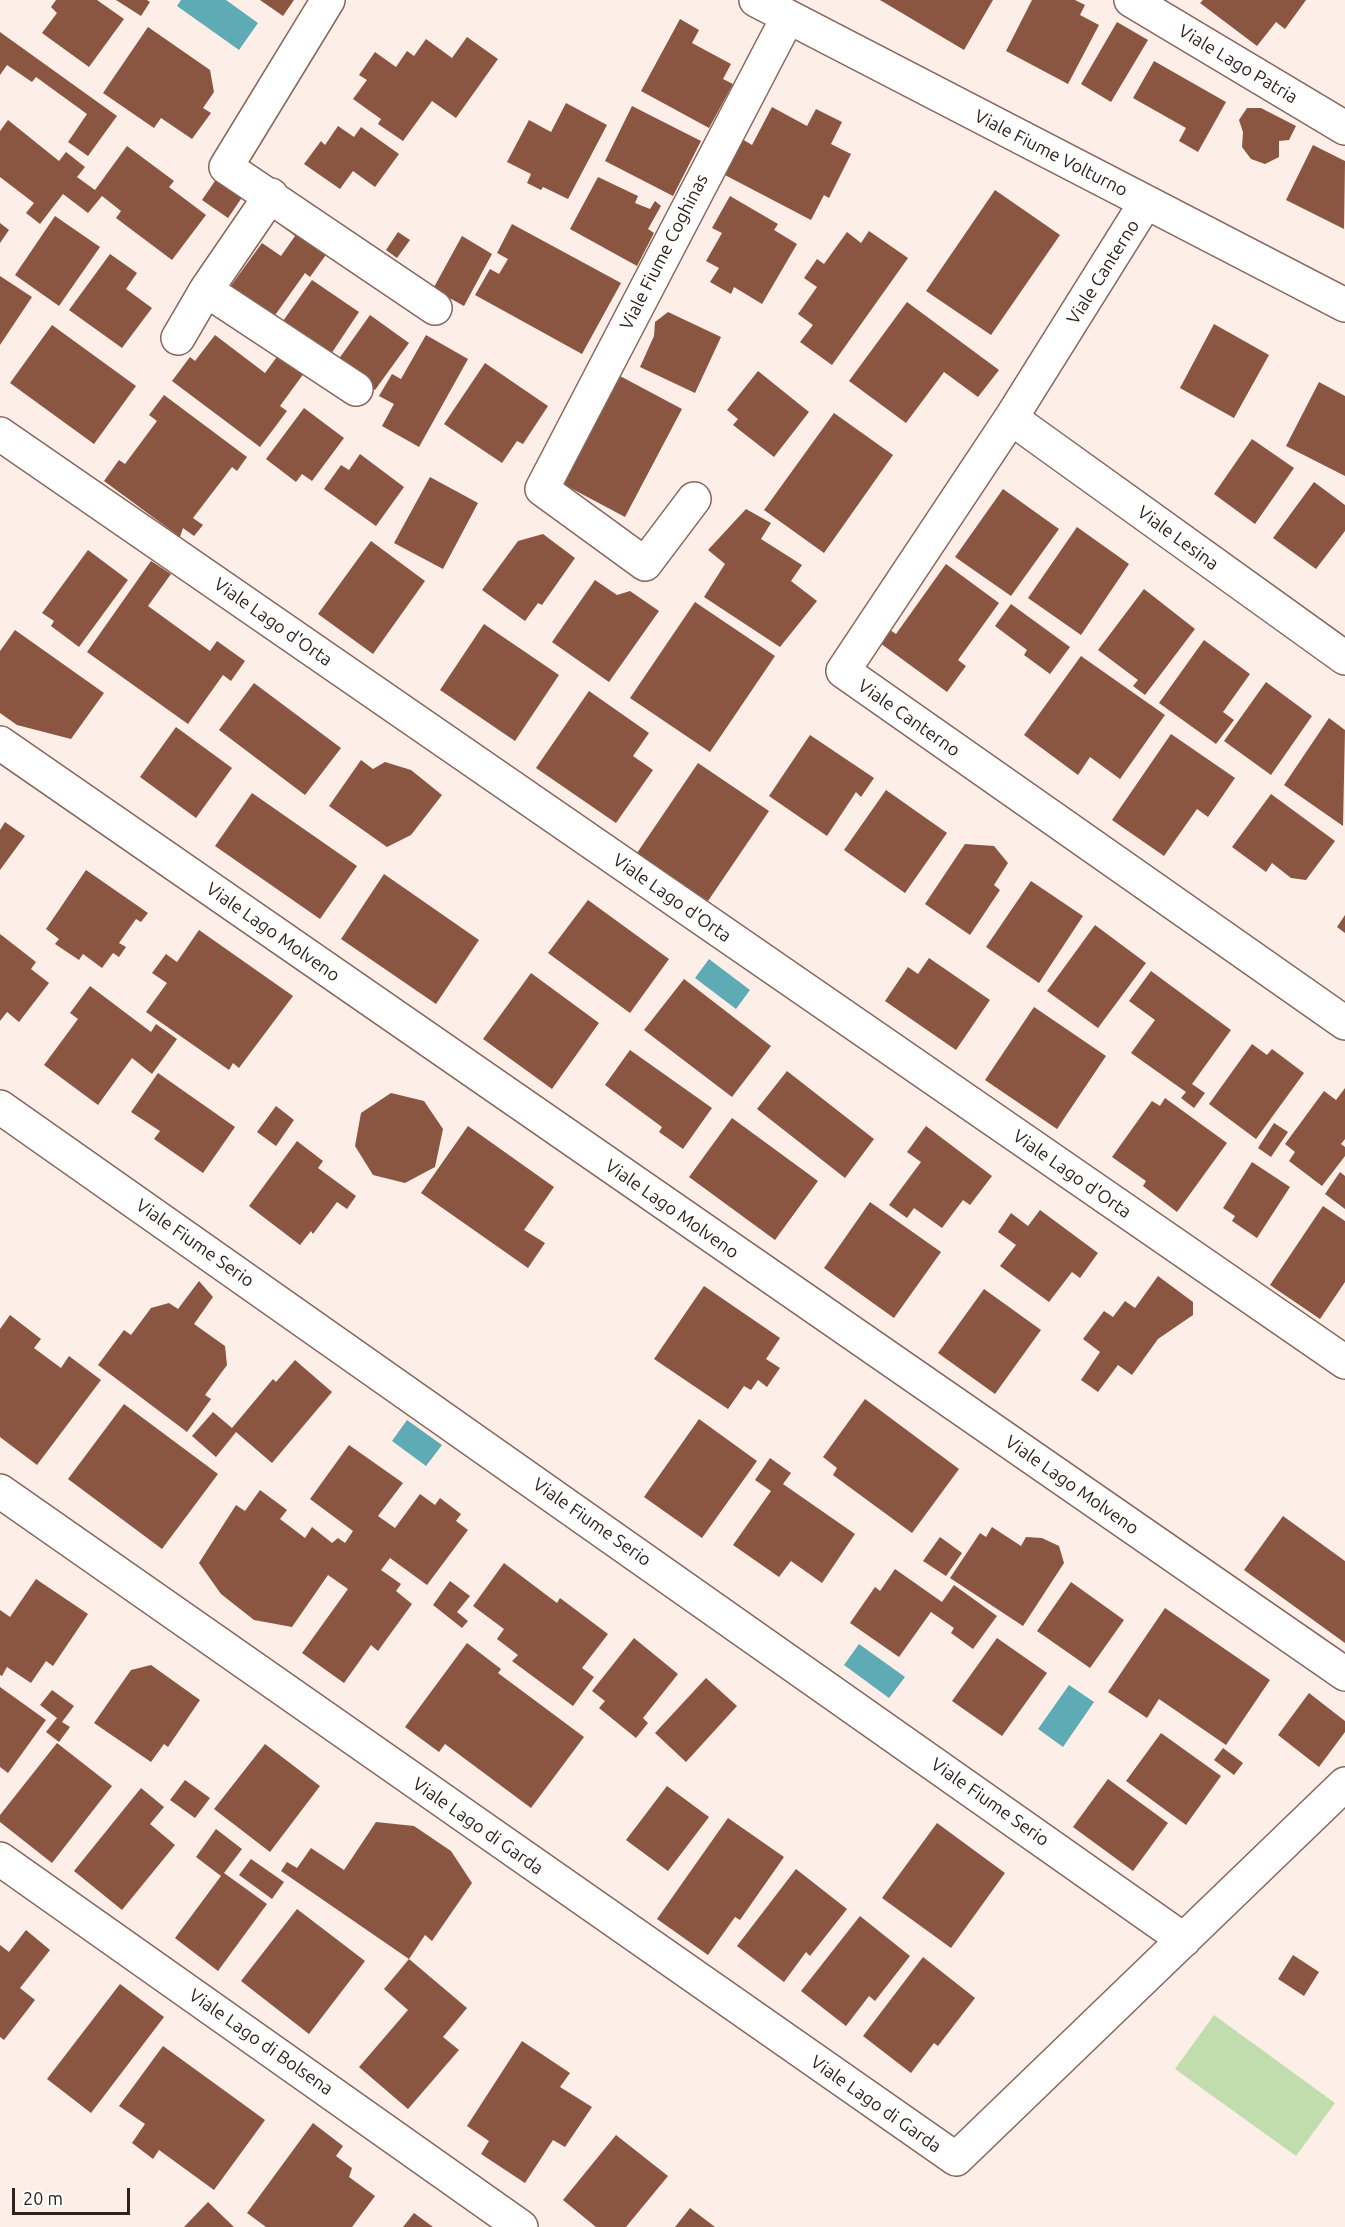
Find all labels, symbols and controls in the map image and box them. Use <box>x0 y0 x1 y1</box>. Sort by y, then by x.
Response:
street label: Viale Lago Patria <box>1174 20 1302 108</box>
street label: Viale Fiume Volturno <box>971 105 1131 201</box>
street label: Viale Fiume Coghinas <box>615 170 713 334</box>
street label: Viale Canterno <box>1062 216 1144 328</box>
street label: Viale Lesina <box>1133 501 1223 575</box>
street label: Viale Lago d'Orta <box>210 573 336 671</box>
street label: Viale Canterno <box>854 675 964 761</box>
street label: Viale Lago d'Orta <box>609 849 735 947</box>
street label: Viale Lago Molveno <box>202 878 344 986</box>
street label: Viale Lago d'Orta <box>1009 1125 1135 1223</box>
street label: Viale Lago Molveno <box>601 1155 743 1263</box>
street label: Viale Fiume Serio <box>132 1194 258 1292</box>
street label: Viale Lago Molveno <box>1001 1431 1143 1539</box>
street label: Viale Fiume Serio <box>529 1473 655 1571</box>
street label: Viale Fiume Serio <box>927 1753 1053 1851</box>
street label: Viale Lago di Garda <box>408 1773 548 1879</box>
street label: Viale Lago di Bolsena <box>185 1984 337 2100</box>
street label: Viale Lago di Garda <box>806 2051 946 2157</box>
scale bar <box>15 2176 134 2214</box>
text: 20 m <box>23 2188 63 2208</box>

